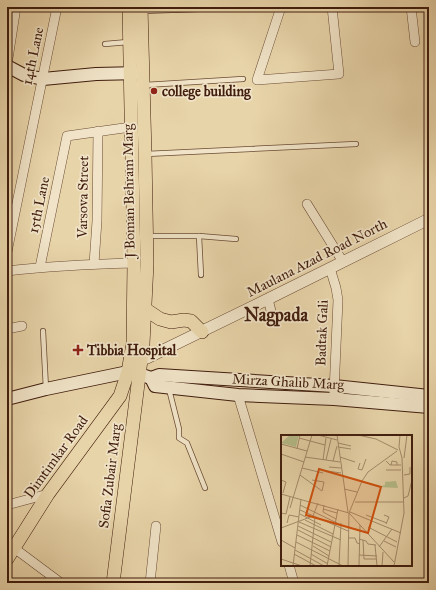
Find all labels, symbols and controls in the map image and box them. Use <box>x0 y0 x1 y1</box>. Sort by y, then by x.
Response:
street label: 14th Lane <box>19 25 47 87</box>
place label: college building <box>162 83 251 101</box>
marker: college building <box>149 86 159 96</box>
street label: J Boman Behram Marg <box>119 123 140 260</box>
street label: Varsova Street <box>74 156 92 239</box>
street label: 15th Lane <box>25 175 53 235</box>
street label: Maulana Azad Road North <box>244 215 390 301</box>
street label: Badtak Gali <box>312 299 332 366</box>
district label: Nagpada <box>244 304 308 327</box>
place label: Tibbia Hospital <box>86 342 178 360</box>
marker: Tibbia Hospital <box>72 344 84 356</box>
street label: Mirza Ghalib Marg <box>231 371 345 393</box>
street label: Dimtimkar Road <box>20 412 92 502</box>
street label: Sofia Zubair Marg <box>95 422 125 529</box>
inset map <box>281 435 412 566</box>

